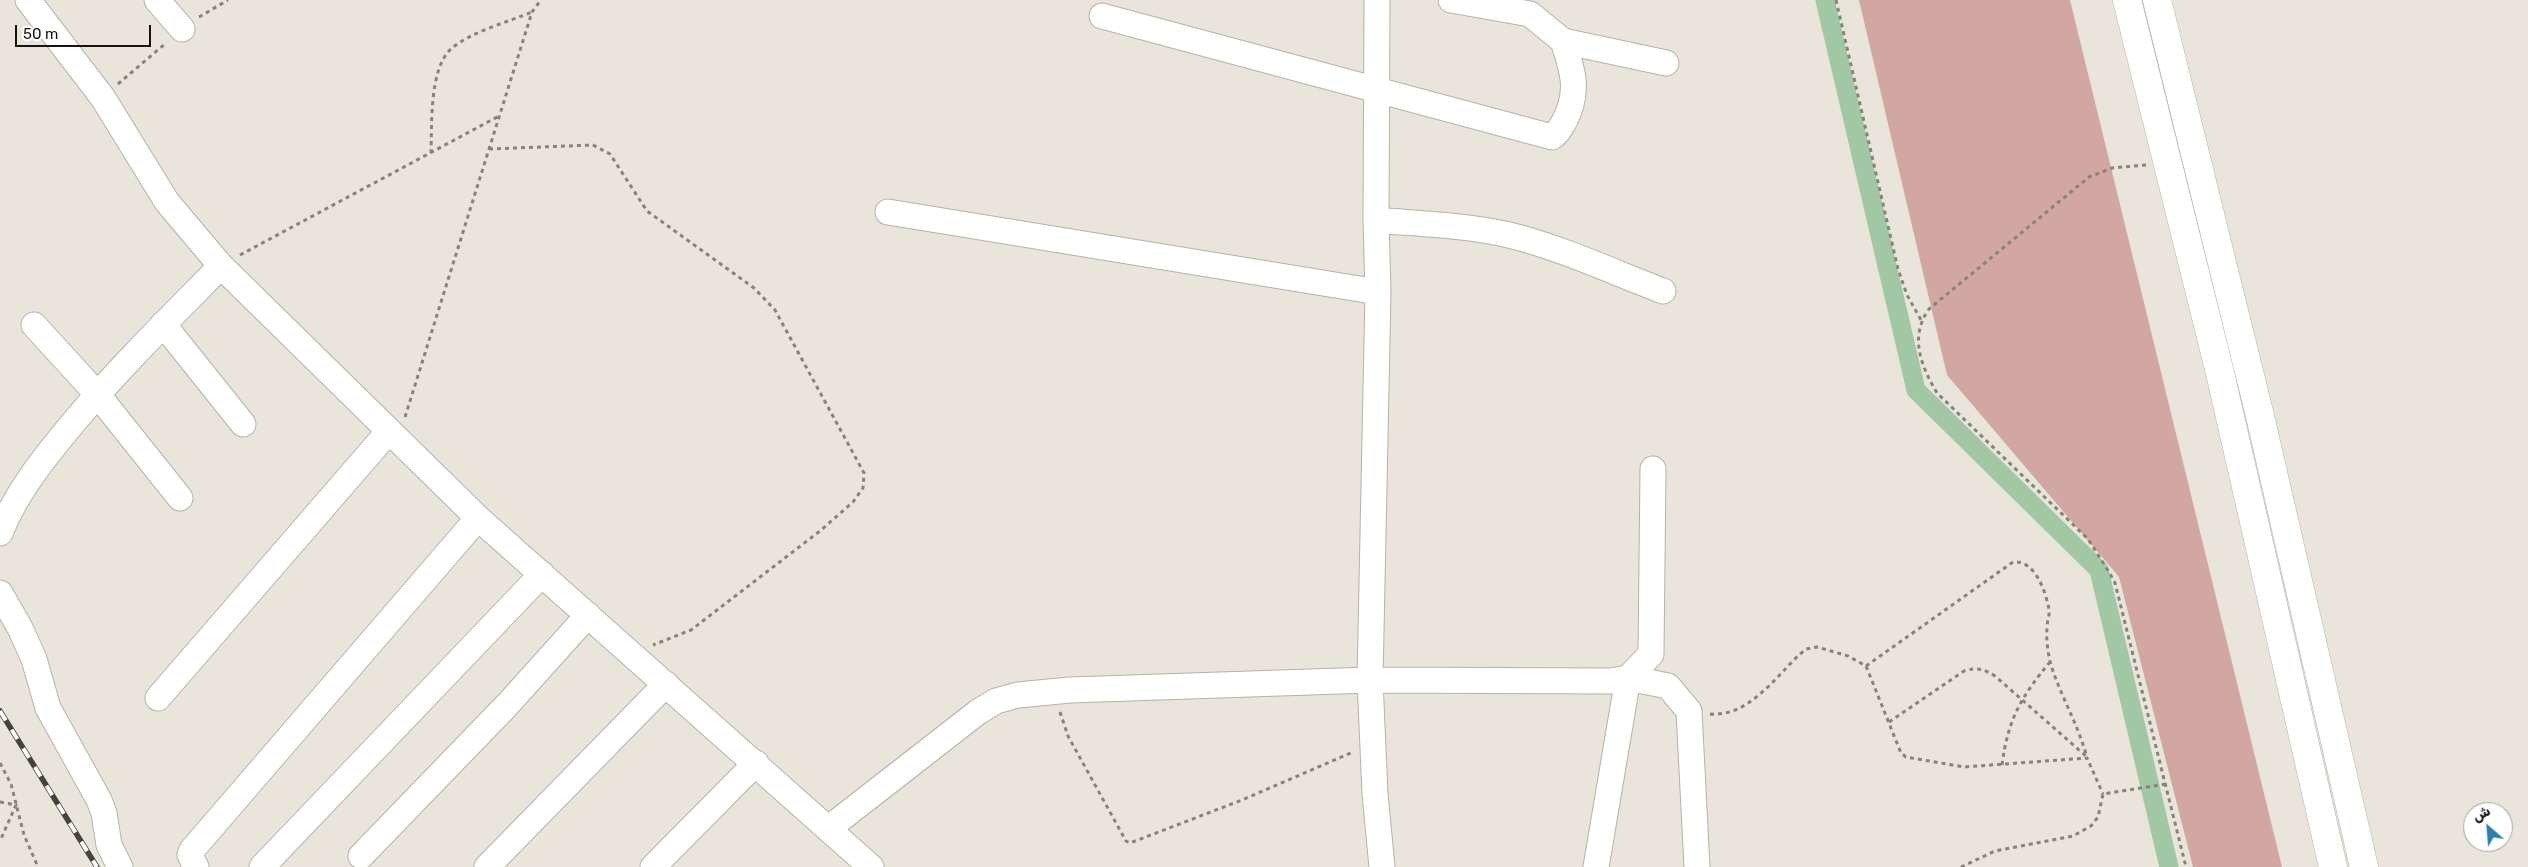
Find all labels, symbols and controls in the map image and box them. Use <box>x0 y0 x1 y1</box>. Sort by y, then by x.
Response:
scale bar <box>18 15 154 47</box>
text: 50 m <box>23 25 58 43</box>
north arrow <box>2463 802 2513 852</box>
text: ش <box>2470 802 2493 826</box>

